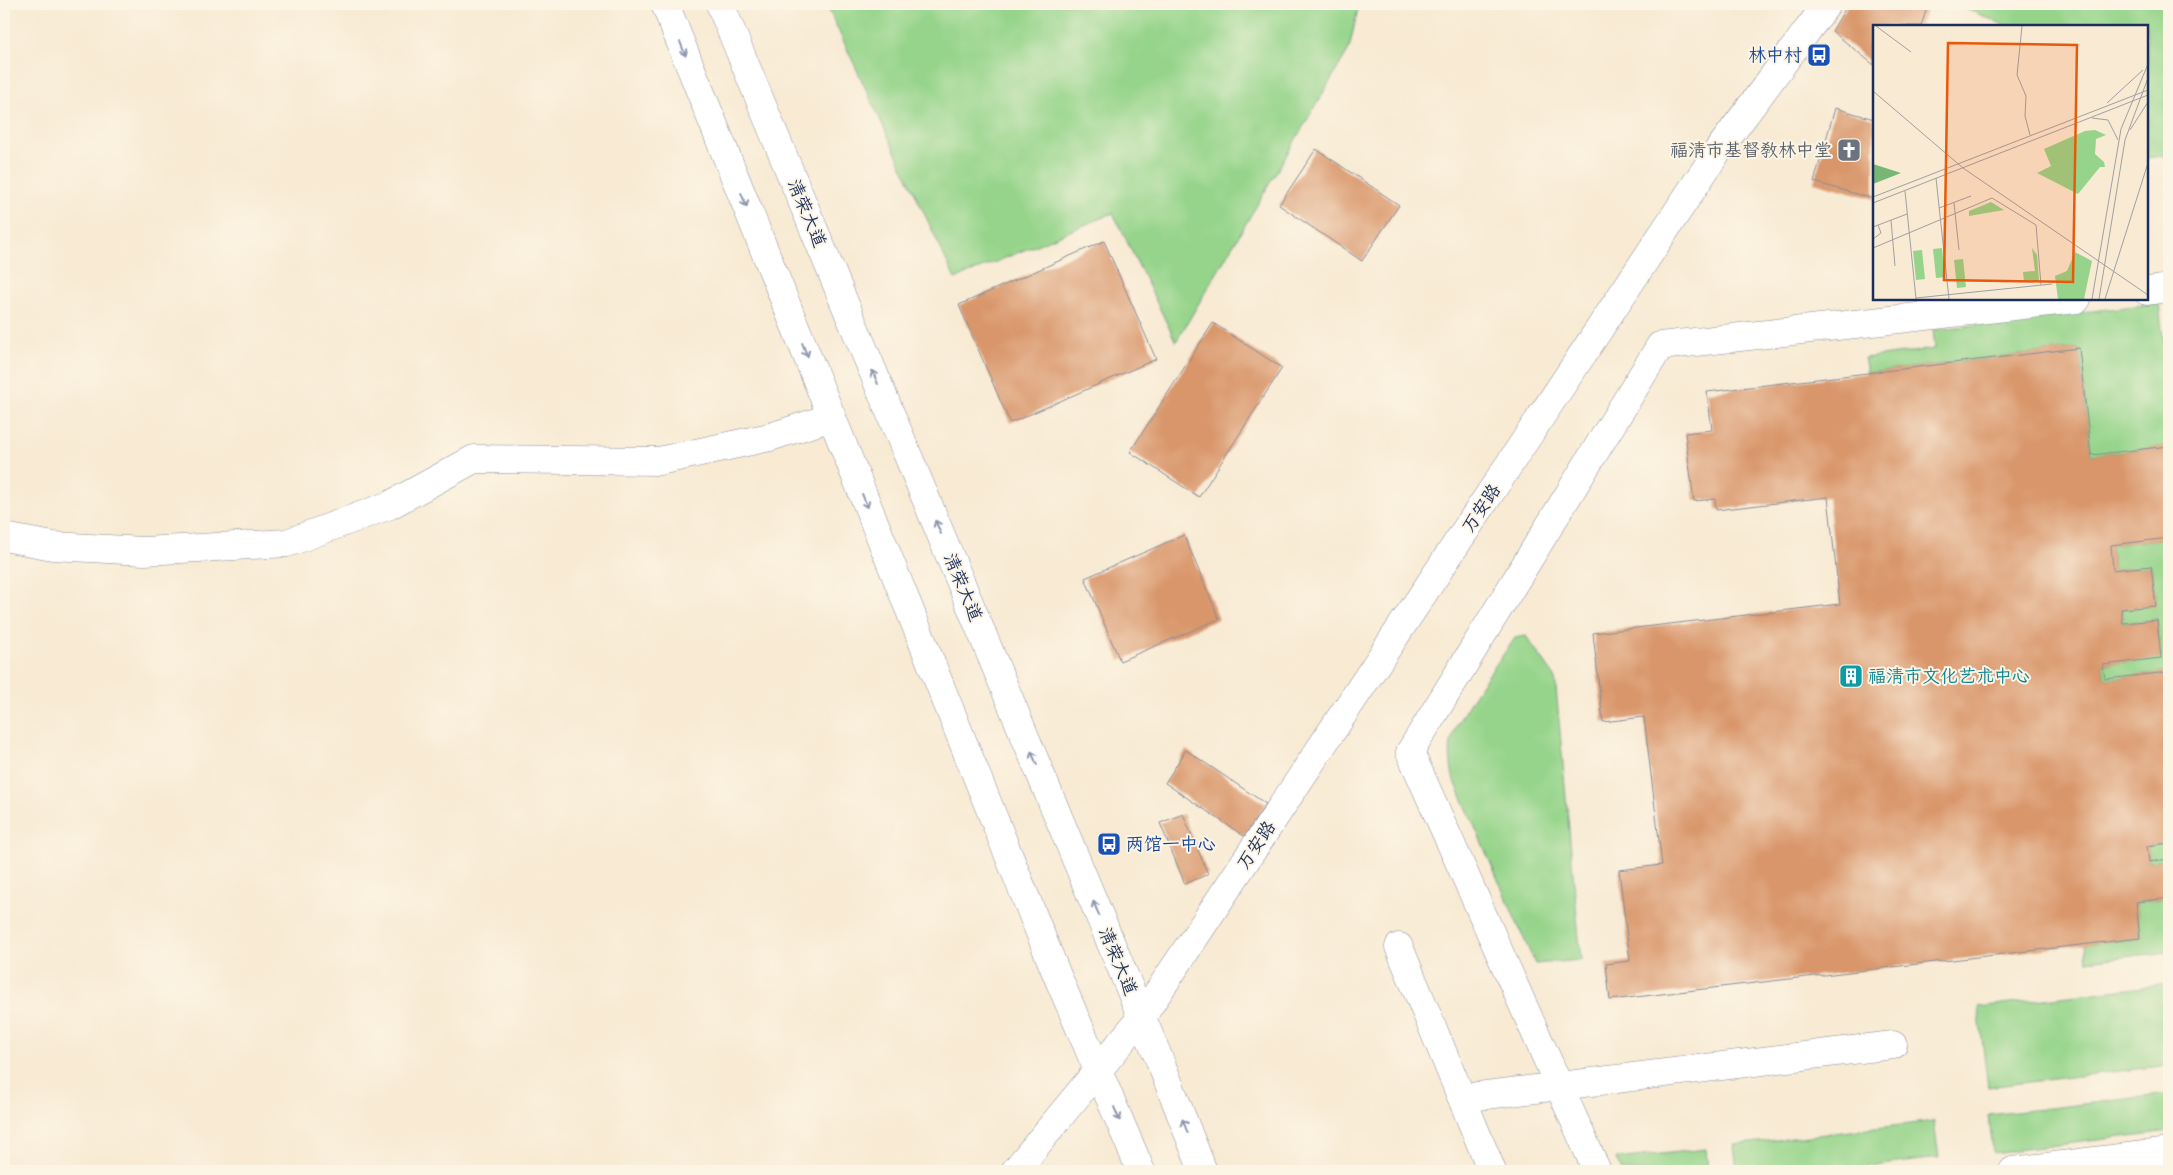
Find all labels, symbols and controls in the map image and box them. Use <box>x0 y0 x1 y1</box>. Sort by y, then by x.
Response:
inset map <box>1873 25 2148 300</box>
one-way arrow <box>679 41 688 56</box>
bus stop icon: 林中村 <box>1806 42 1832 68</box>
place label: 林中村 <box>1748 45 1802 70</box>
church icon: 福清市基督教林中堂 <box>1836 137 1862 163</box>
place label: 福清市基督教林中堂 <box>1670 140 1832 165</box>
street label: 清荣大道 <box>779 176 830 252</box>
one-way arrow <box>740 192 749 207</box>
one-way arrow <box>801 343 810 358</box>
one-way arrow <box>870 370 880 385</box>
street label: 万安路 <box>1458 480 1509 539</box>
one-way arrow <box>861 493 871 508</box>
one-way arrow <box>932 520 942 535</box>
street label: 清荣大道 <box>935 550 986 626</box>
building icon: 福清市文化艺术中心 <box>1838 663 1864 689</box>
place label: 福清市文化艺术中心 <box>1868 666 2030 691</box>
one-way arrow <box>1028 751 1038 766</box>
street label: 万安路 <box>1233 817 1284 876</box>
bus stop icon: 两馆一中心 <box>1096 831 1122 857</box>
place label: 两馆一中心 <box>1126 834 1216 859</box>
one-way arrow <box>1091 901 1100 916</box>
street label: 清荣大道 <box>1090 924 1141 1000</box>
one-way arrow <box>1112 1106 1122 1121</box>
one-way arrow <box>1180 1119 1189 1134</box>

